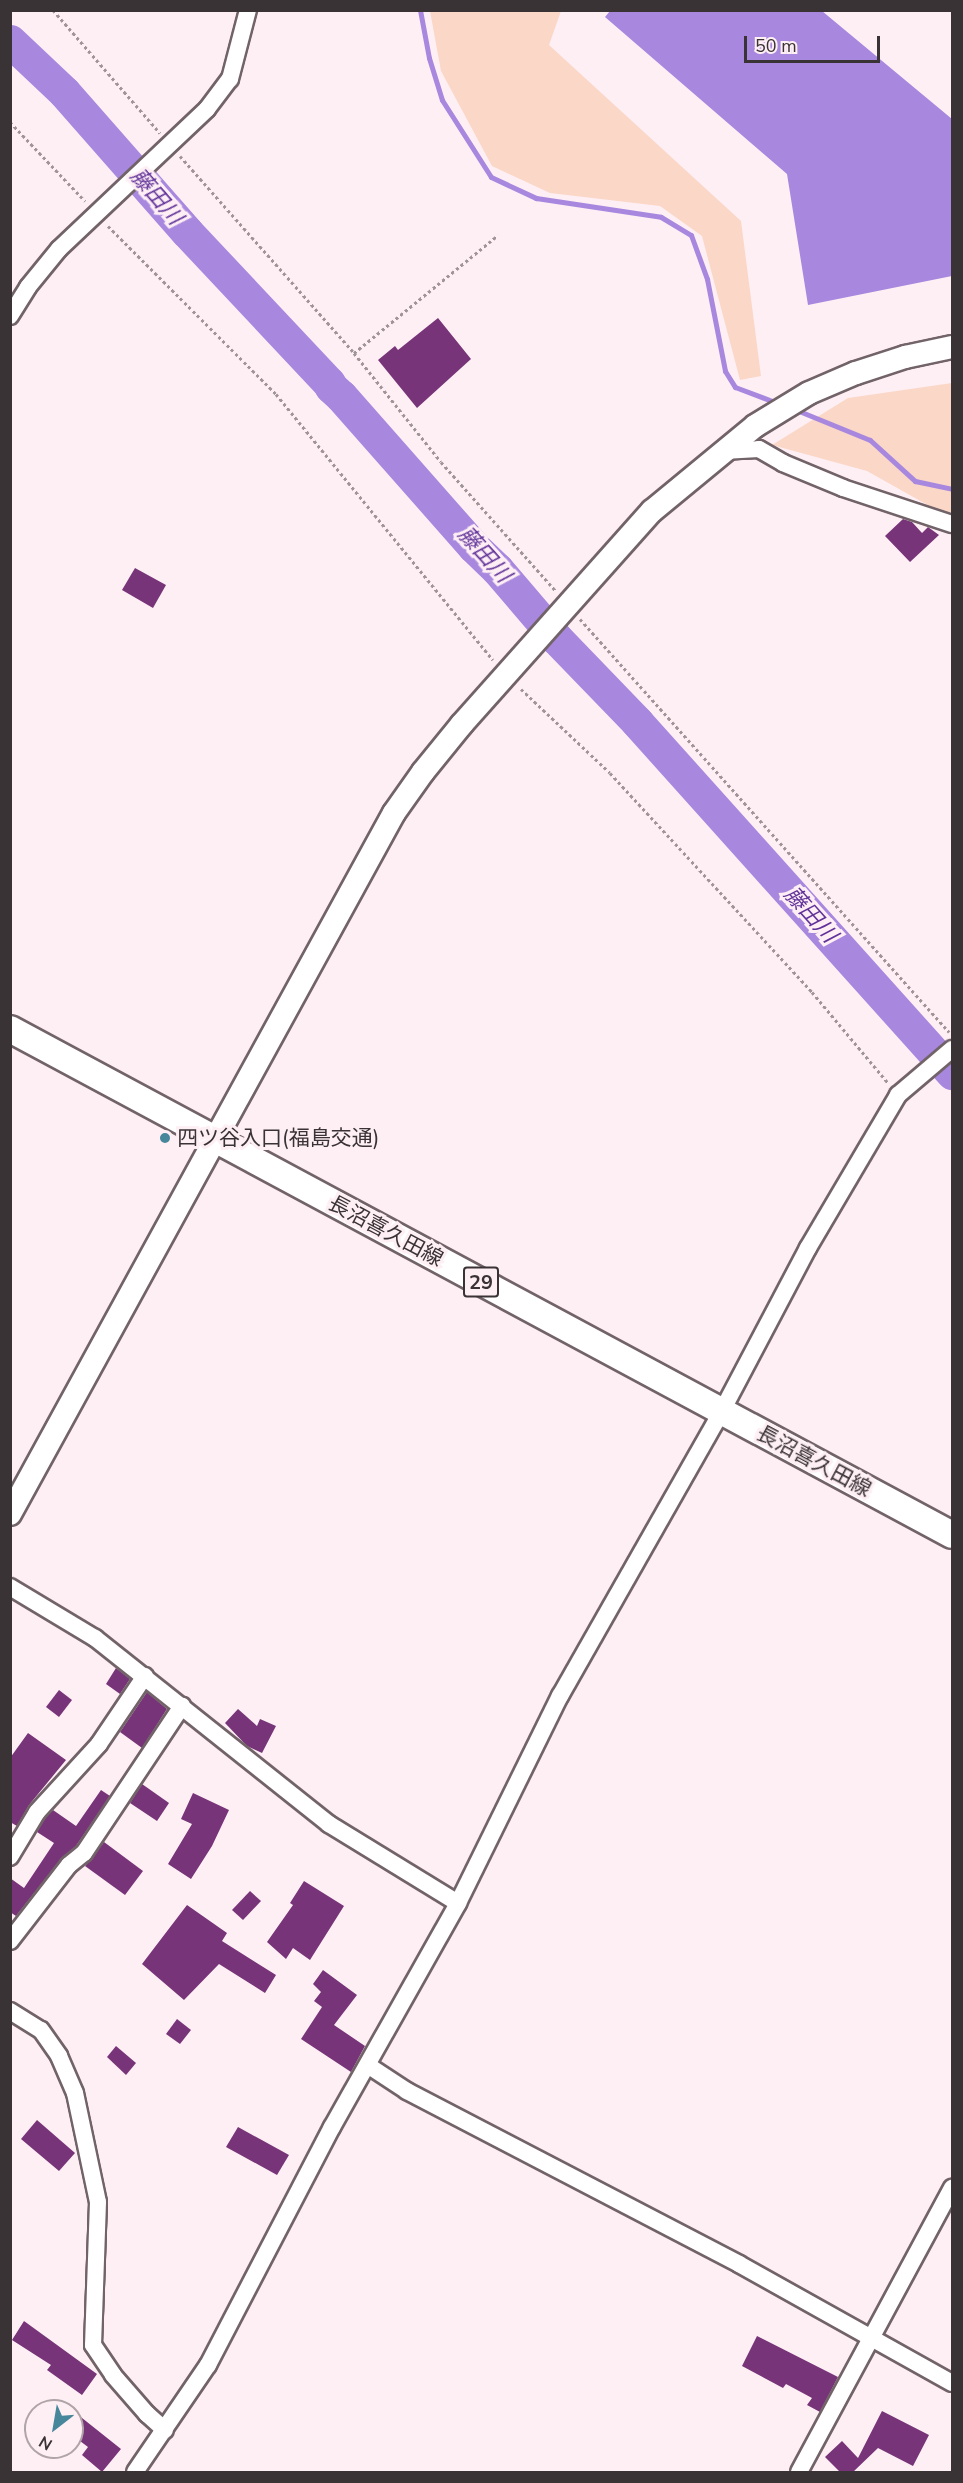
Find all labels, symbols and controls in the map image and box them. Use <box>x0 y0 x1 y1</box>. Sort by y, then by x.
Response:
scale bar <box>747 24 884 62</box>
text: 50 m <box>755 34 797 58</box>
water label: 藤田川 <box>124 163 188 231</box>
water label: 藤田川 <box>452 522 516 588</box>
water label: 藤田川 <box>778 882 842 948</box>
place label: 四ツ谷入口(福島交通) <box>177 1125 379 1151</box>
marker: 四ツ谷入口(福島交通) <box>158 1131 172 1145</box>
street label: 長沼喜久田線 <box>324 1190 448 1272</box>
road number: 29 <box>463 1265 499 1299</box>
street label: 長沼喜久田線 <box>752 1420 876 1502</box>
north arrow <box>24 2399 84 2459</box>
text: N <box>35 2430 57 2455</box>

